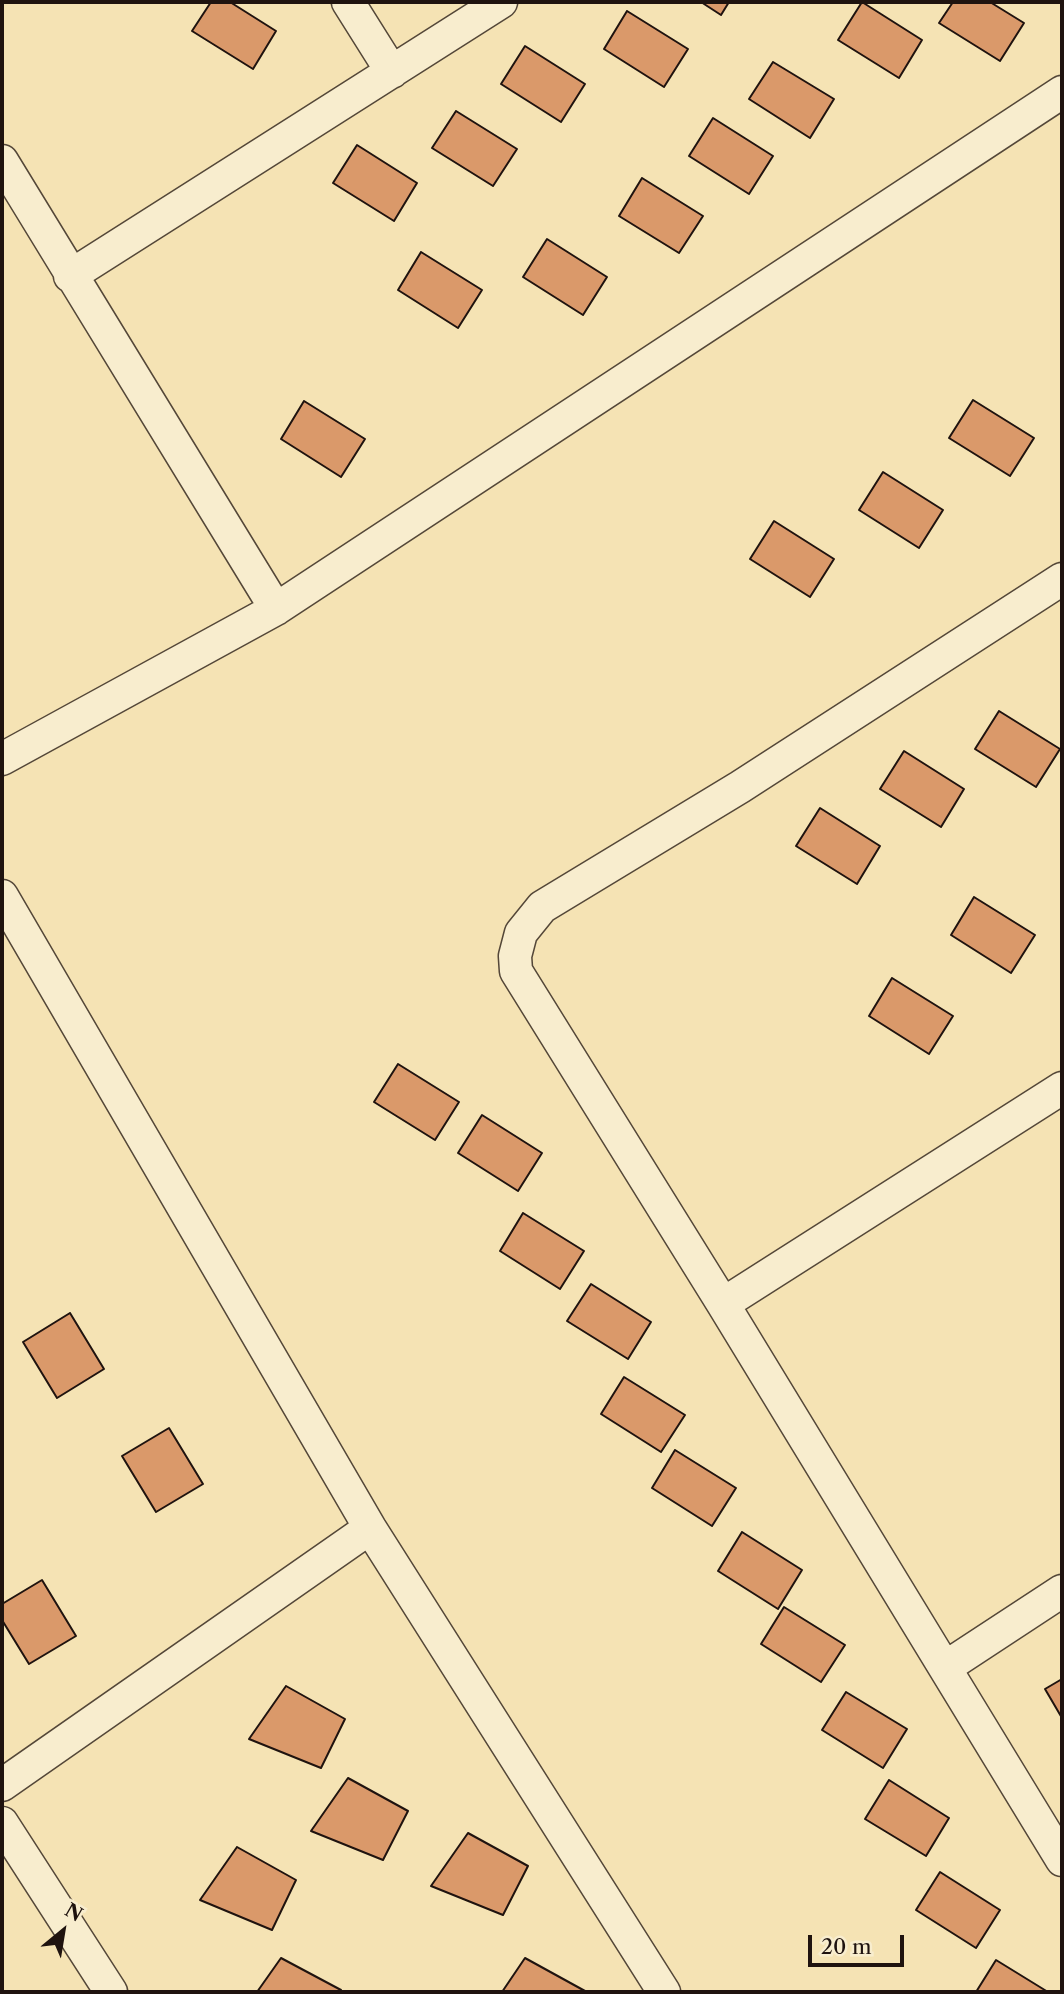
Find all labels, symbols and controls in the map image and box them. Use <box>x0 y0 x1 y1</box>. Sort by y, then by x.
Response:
north arrow <box>28 1896 98 1966</box>
text: N <box>61 1898 87 1926</box>
scale bar <box>812 1920 908 1964</box>
text: 20 m <box>821 1934 872 1959</box>

